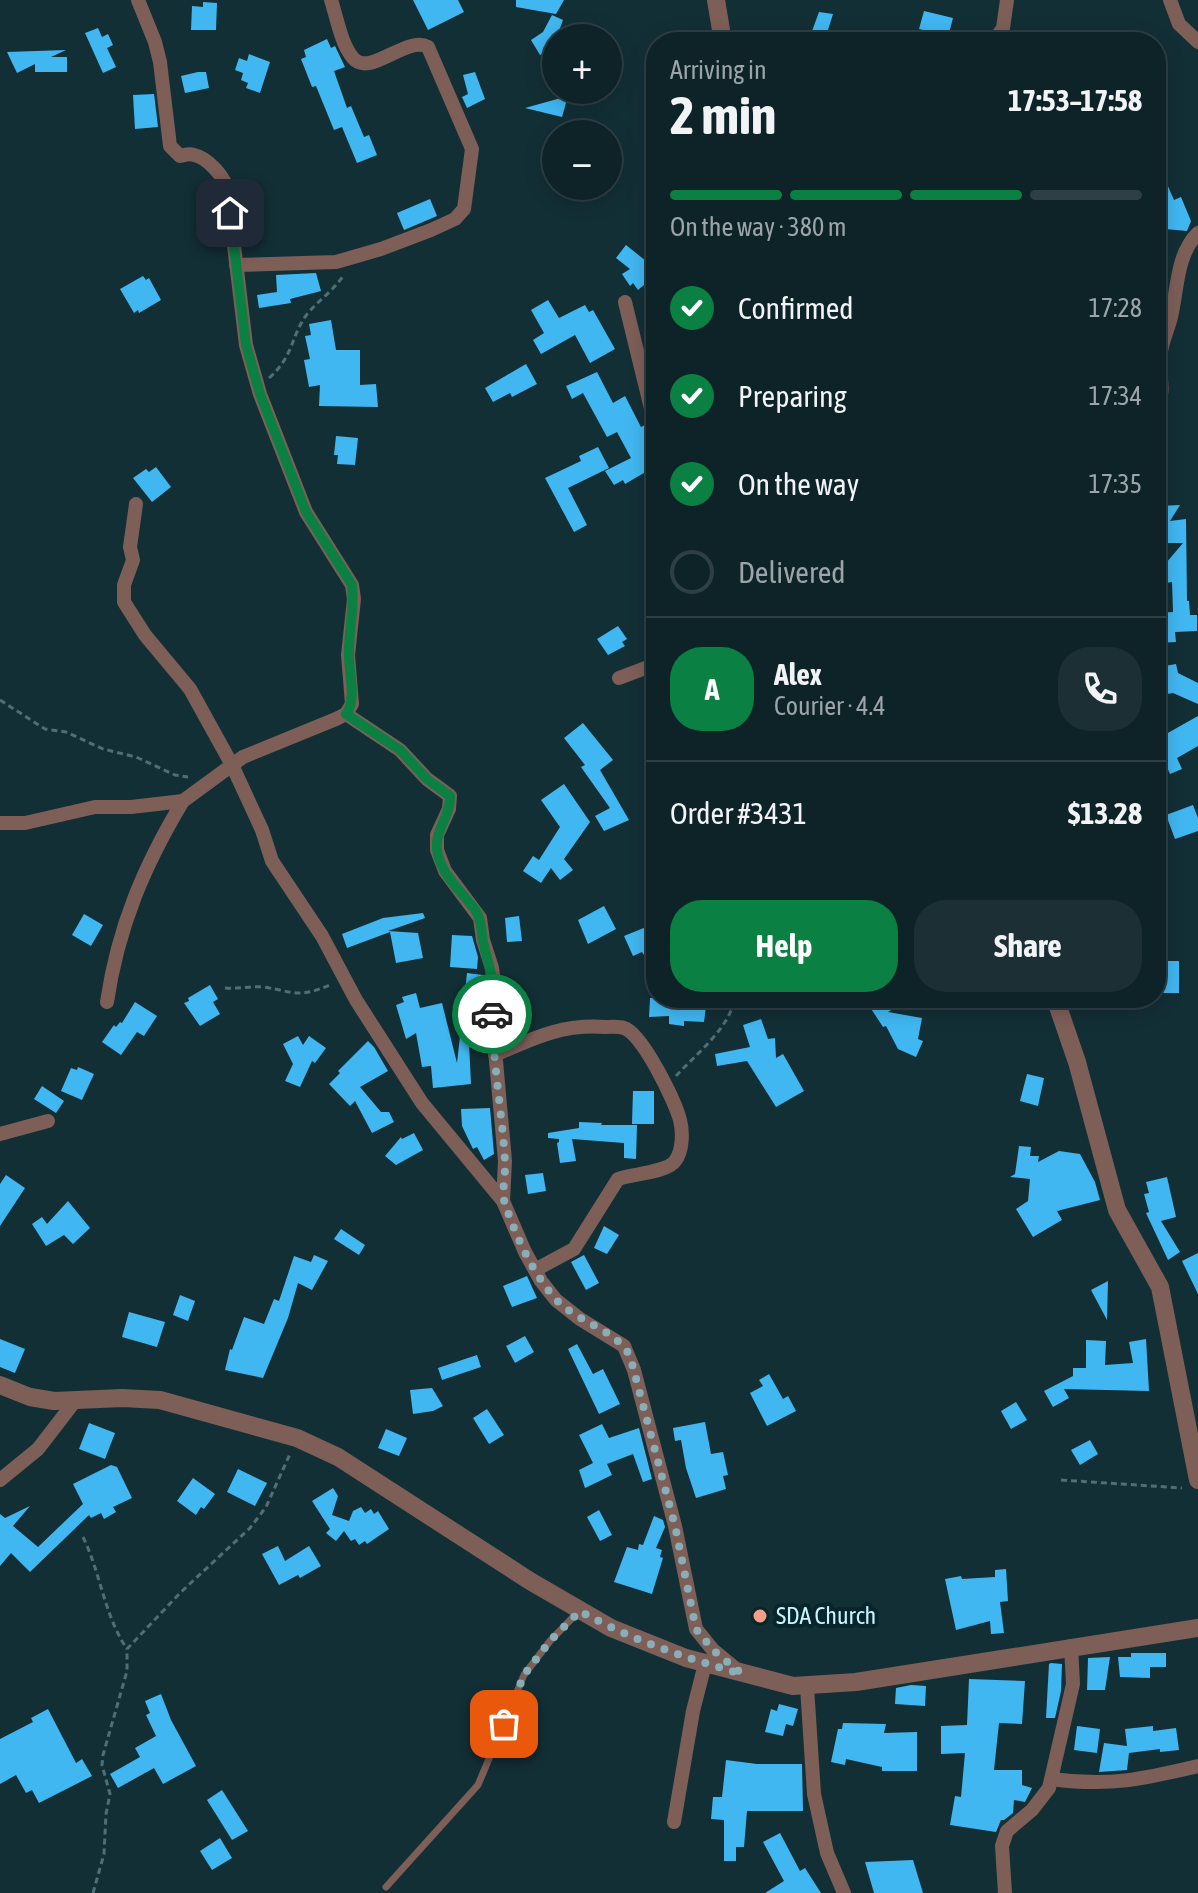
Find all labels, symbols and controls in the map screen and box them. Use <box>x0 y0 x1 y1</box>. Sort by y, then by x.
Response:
map controls <box>542 24 622 200</box>
button: + <box>542 24 622 104</box>
text: Arriving in <box>670 55 767 85</box>
text: 17:53–17:58 <box>1008 83 1142 117</box>
text: 2 min <box>670 85 776 145</box>
button: − <box>542 120 622 200</box>
pin <box>196 179 264 247</box>
icon: home <box>208 191 252 235</box>
text: On the way · 380 m <box>670 212 847 242</box>
icon: check <box>670 286 714 330</box>
text: Confirmed <box>738 291 853 325</box>
text: 17:28 <box>1088 293 1142 323</box>
icon: check <box>670 374 714 418</box>
text: Preparing <box>738 379 847 413</box>
text: 17:34 <box>1088 381 1142 411</box>
icon: check <box>670 462 714 506</box>
text: On the way <box>738 467 859 501</box>
text: 17:35 <box>1088 469 1142 499</box>
text: Delivered <box>738 555 846 589</box>
button: phone <box>1058 647 1142 731</box>
text: Alex <box>774 657 822 691</box>
text: A <box>705 672 719 706</box>
text: Courier · 4.4 <box>774 691 885 721</box>
text: Order #3431 <box>670 796 807 830</box>
text: $13.28 <box>1068 796 1142 830</box>
button: Help <box>670 900 898 992</box>
button: Share <box>914 900 1142 992</box>
courier <box>452 974 532 1054</box>
icon: car <box>470 992 514 1036</box>
place label: SDA Church <box>776 1602 876 1629</box>
marker: SDA Church <box>751 1607 769 1625</box>
pin <box>470 1690 538 1758</box>
icon: bag <box>482 1702 526 1746</box>

